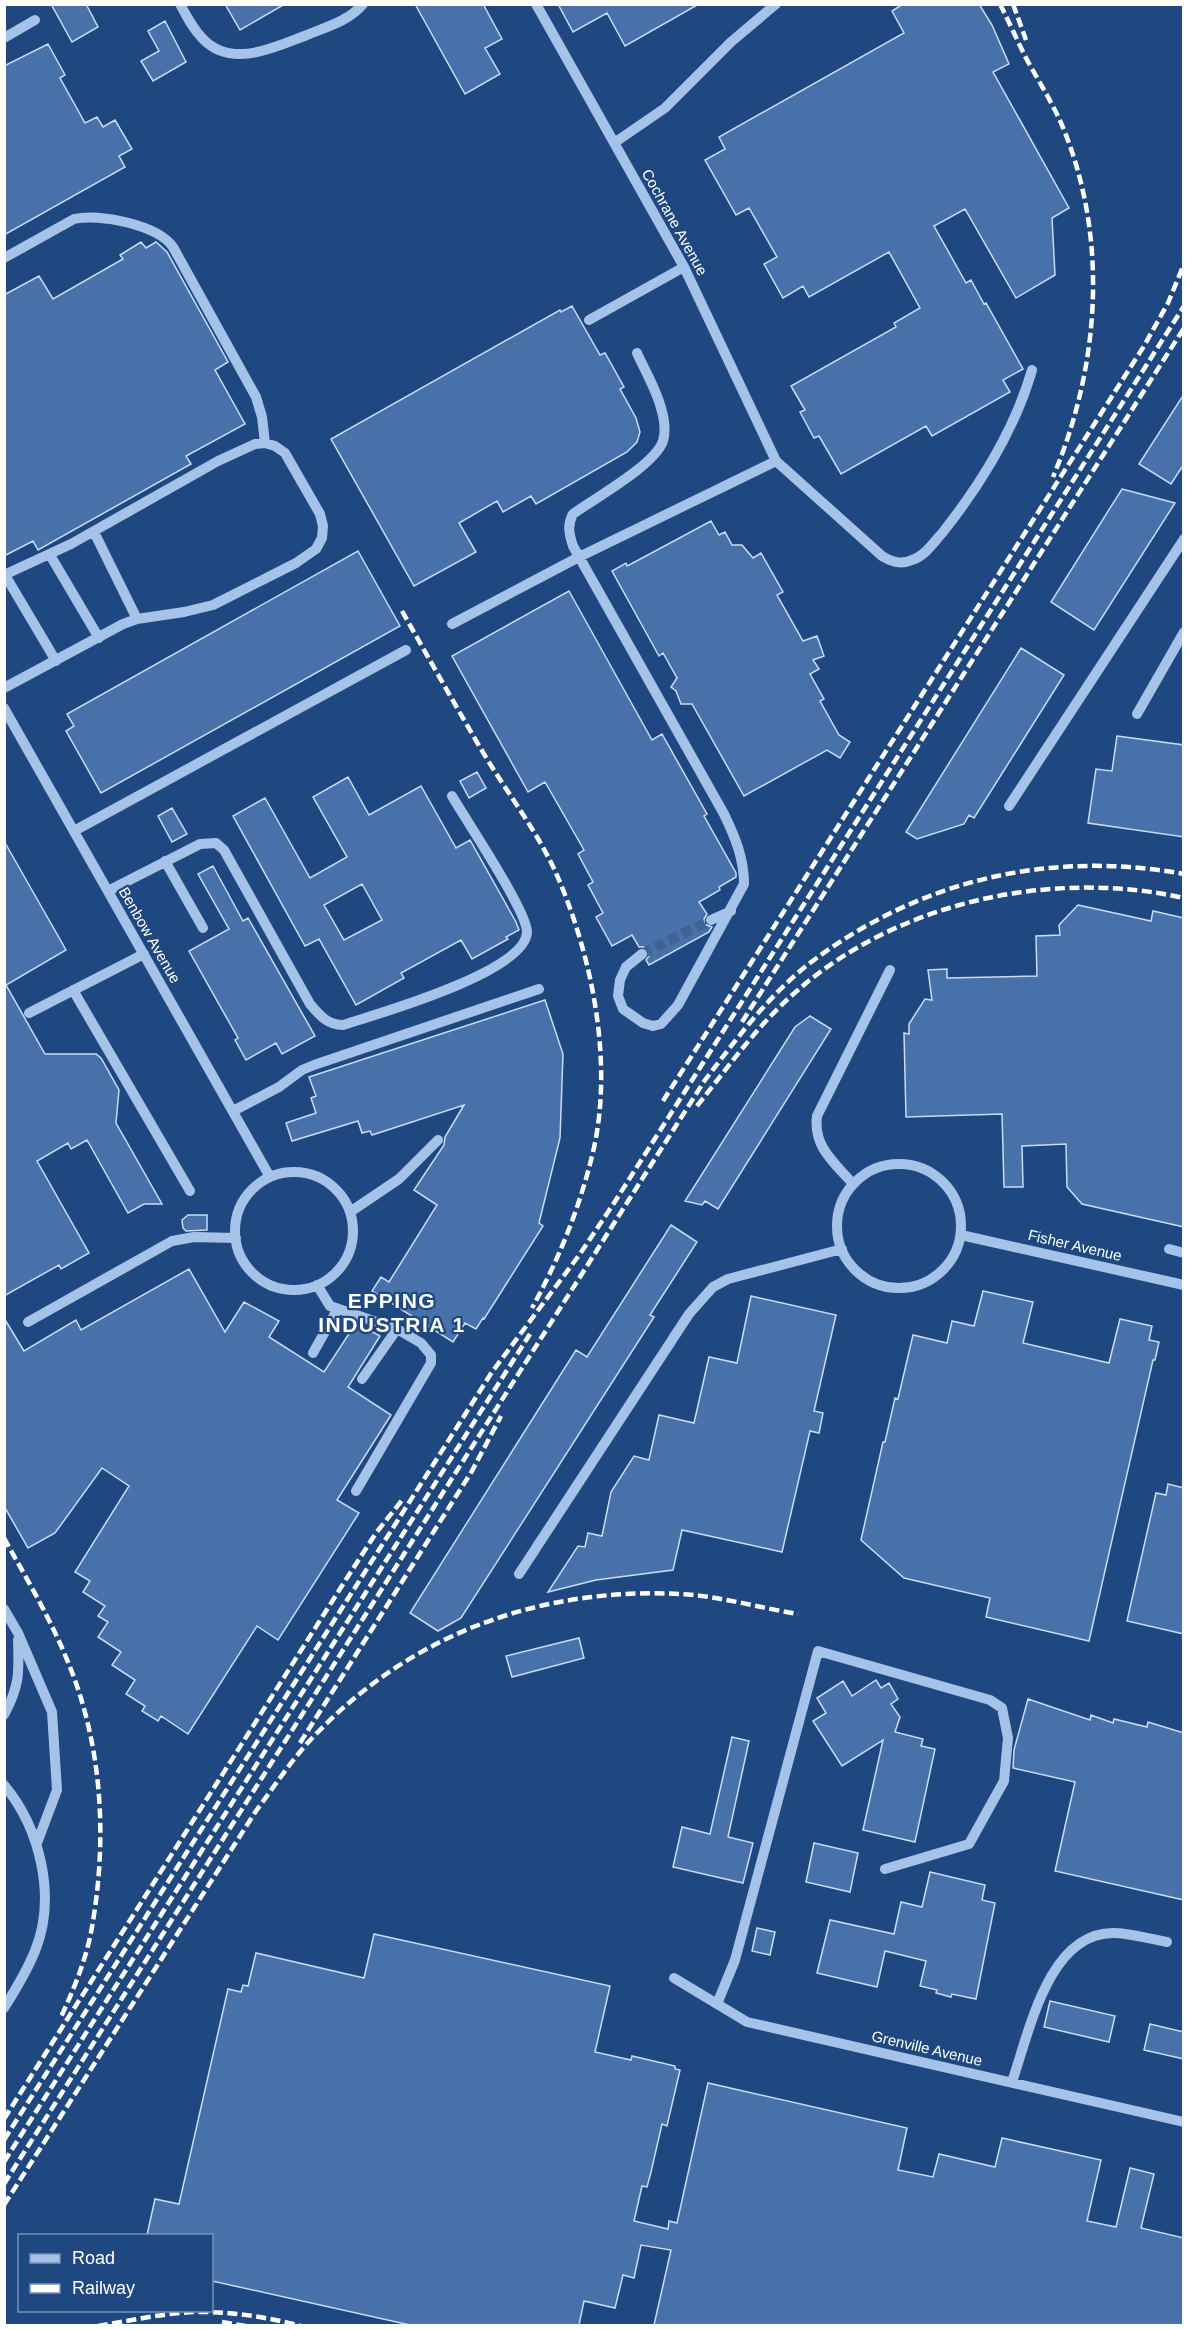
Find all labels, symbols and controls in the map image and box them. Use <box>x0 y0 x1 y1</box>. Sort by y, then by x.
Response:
street label: Cochrane Avenue <box>639 166 711 278</box>
street label: Benbow Avenue <box>116 884 184 986</box>
street label: Fisher Avenue <box>1027 1226 1123 1264</box>
district label: EPPING INDUSTRIA 1 <box>318 1289 466 1336</box>
street label: Grenville Avenue <box>870 2027 984 2069</box>
legend <box>18 2234 213 2312</box>
text: Road <box>72 2248 115 2268</box>
text: Railway <box>72 2278 135 2298</box>

